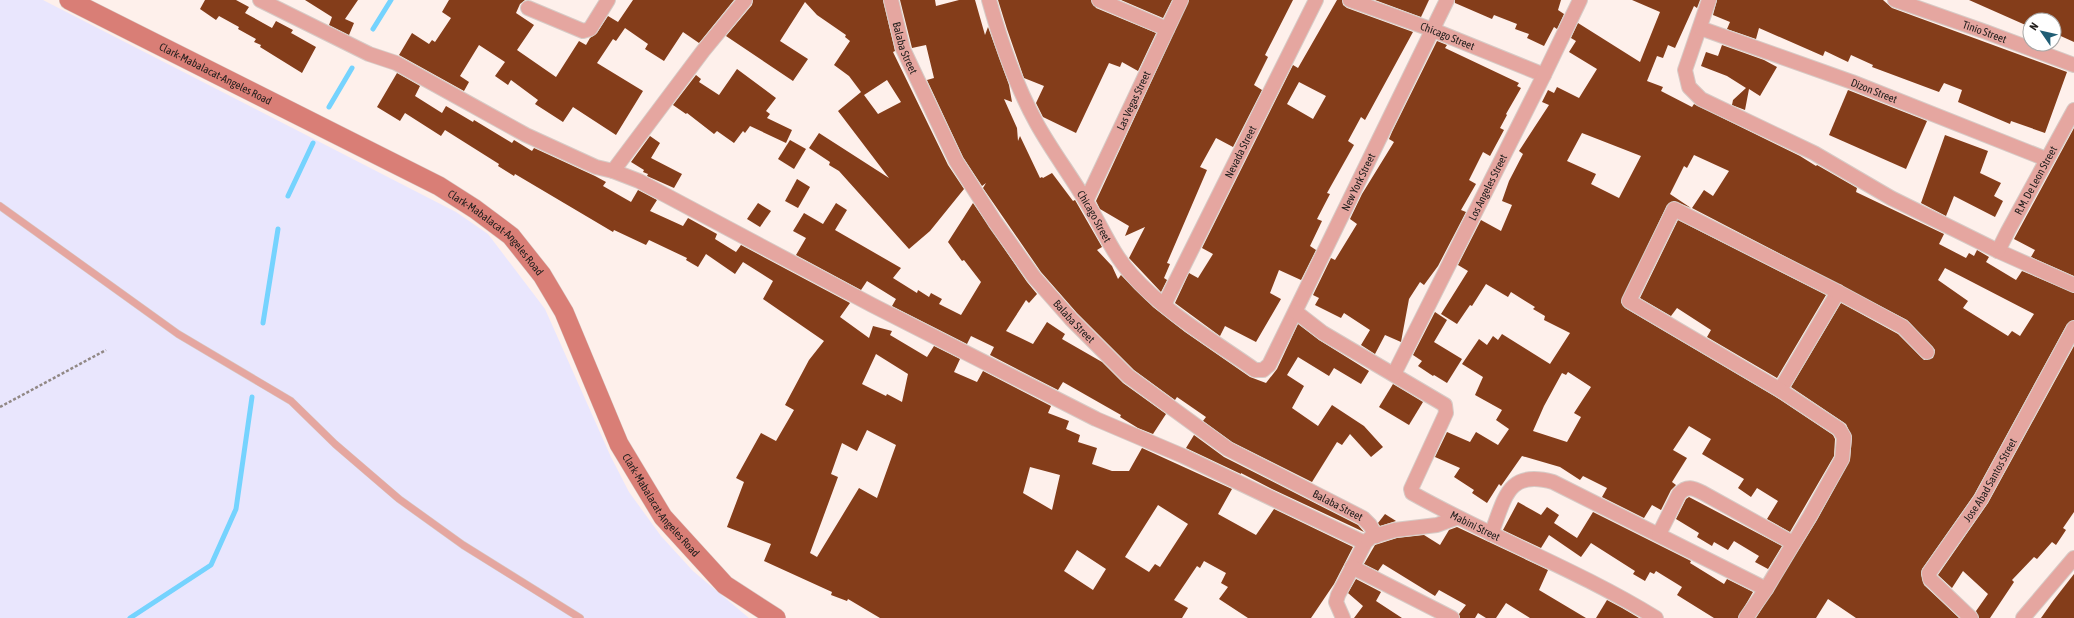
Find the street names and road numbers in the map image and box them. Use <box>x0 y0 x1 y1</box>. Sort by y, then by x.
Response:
street label: Tinio Street <box>1961 18 2008 45</box>
street label: Chicago Street <box>1419 20 1476 52</box>
street label: Balaba Street <box>891 21 920 76</box>
street label: Clark-Mabalacat-Angeles Road <box>157 40 274 107</box>
street label: Las Vegas Street <box>1114 69 1153 132</box>
street label: Dizon Street <box>1849 76 1899 105</box>
street label: Nevada Street <box>1222 124 1258 180</box>
street label: R.M. De Leon Street <box>2012 144 2059 217</box>
street label: New York Street <box>1339 151 1377 213</box>
street label: Los Angeles Street <box>1466 152 1509 222</box>
street label: Clark-Mabalacat-Angeles Road <box>446 187 546 278</box>
street label: Chicago Street <box>1075 188 1114 244</box>
street label: Balaba Street <box>1051 298 1097 345</box>
street label: Jose Abad Santos Street <box>1961 436 2019 524</box>
street label: Clark-Mabalacat-Angeles Road <box>620 451 702 559</box>
street label: Balaba Street <box>1311 487 1365 523</box>
street label: Mabini Street <box>1448 509 1502 543</box>

